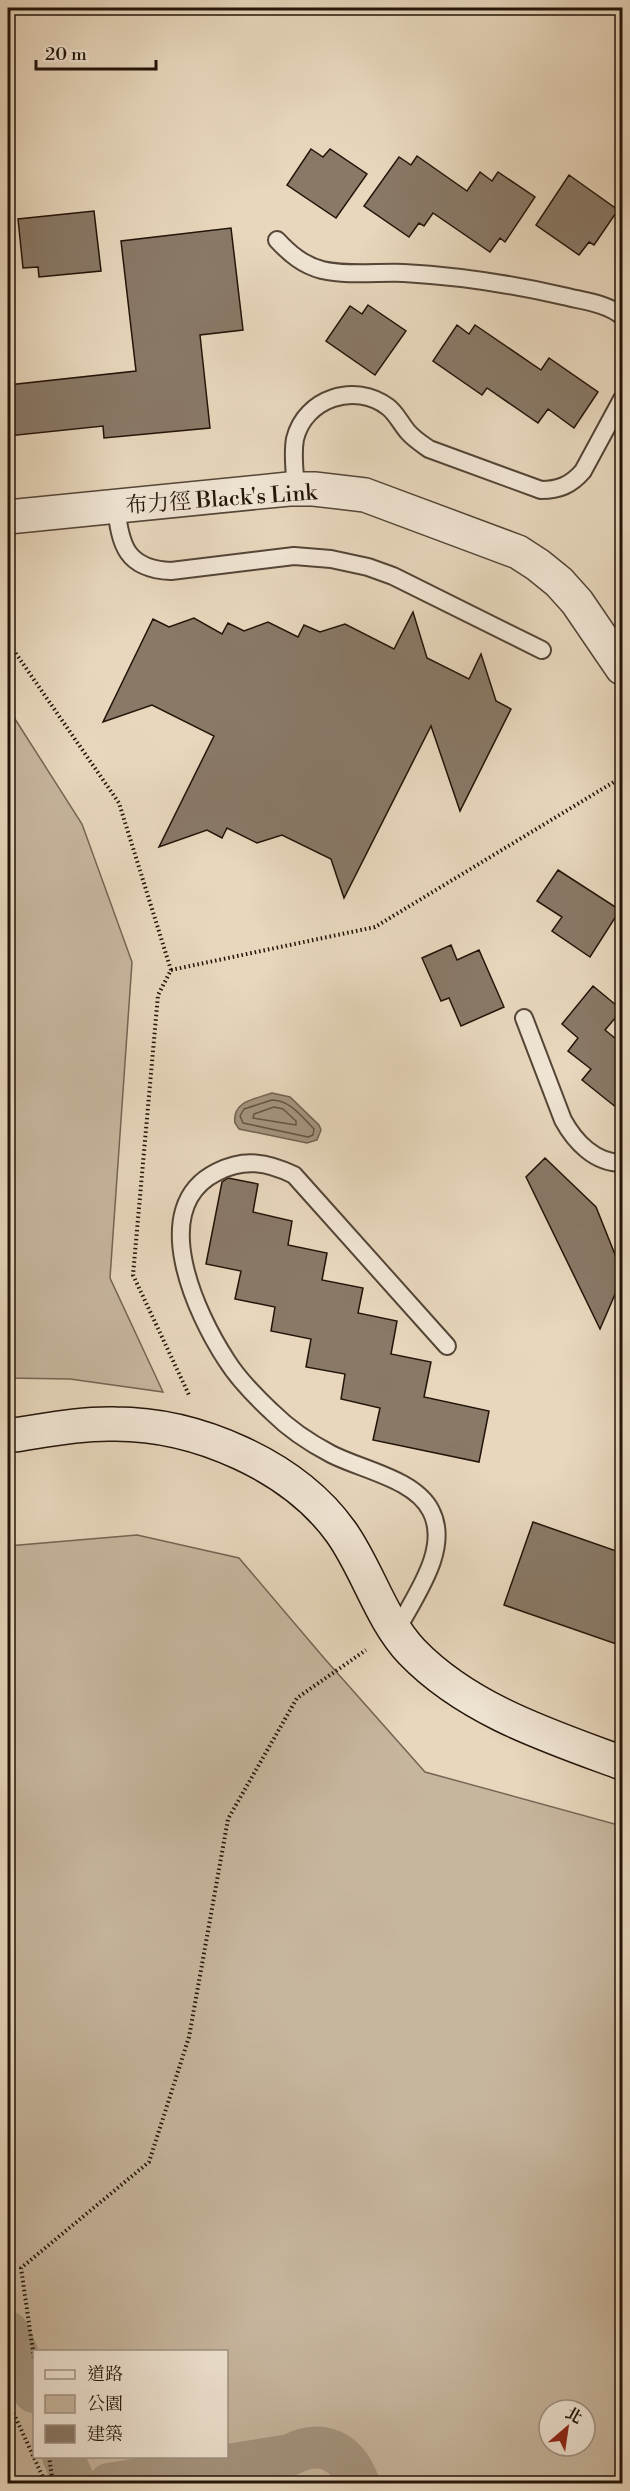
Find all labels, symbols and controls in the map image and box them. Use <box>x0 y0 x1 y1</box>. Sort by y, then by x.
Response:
scale bar <box>36 33 156 71</box>
text: 20 m <box>45 43 87 66</box>
street label: 布力徑 Black's Link <box>125 479 319 520</box>
legend <box>33 2350 228 2458</box>
text: 道路 <box>87 2363 123 2386</box>
text: 公園 <box>87 2393 123 2416</box>
north arrow <box>537 2398 597 2458</box>
text: 北 <box>562 2403 586 2428</box>
text: 建築 <box>87 2423 123 2446</box>

